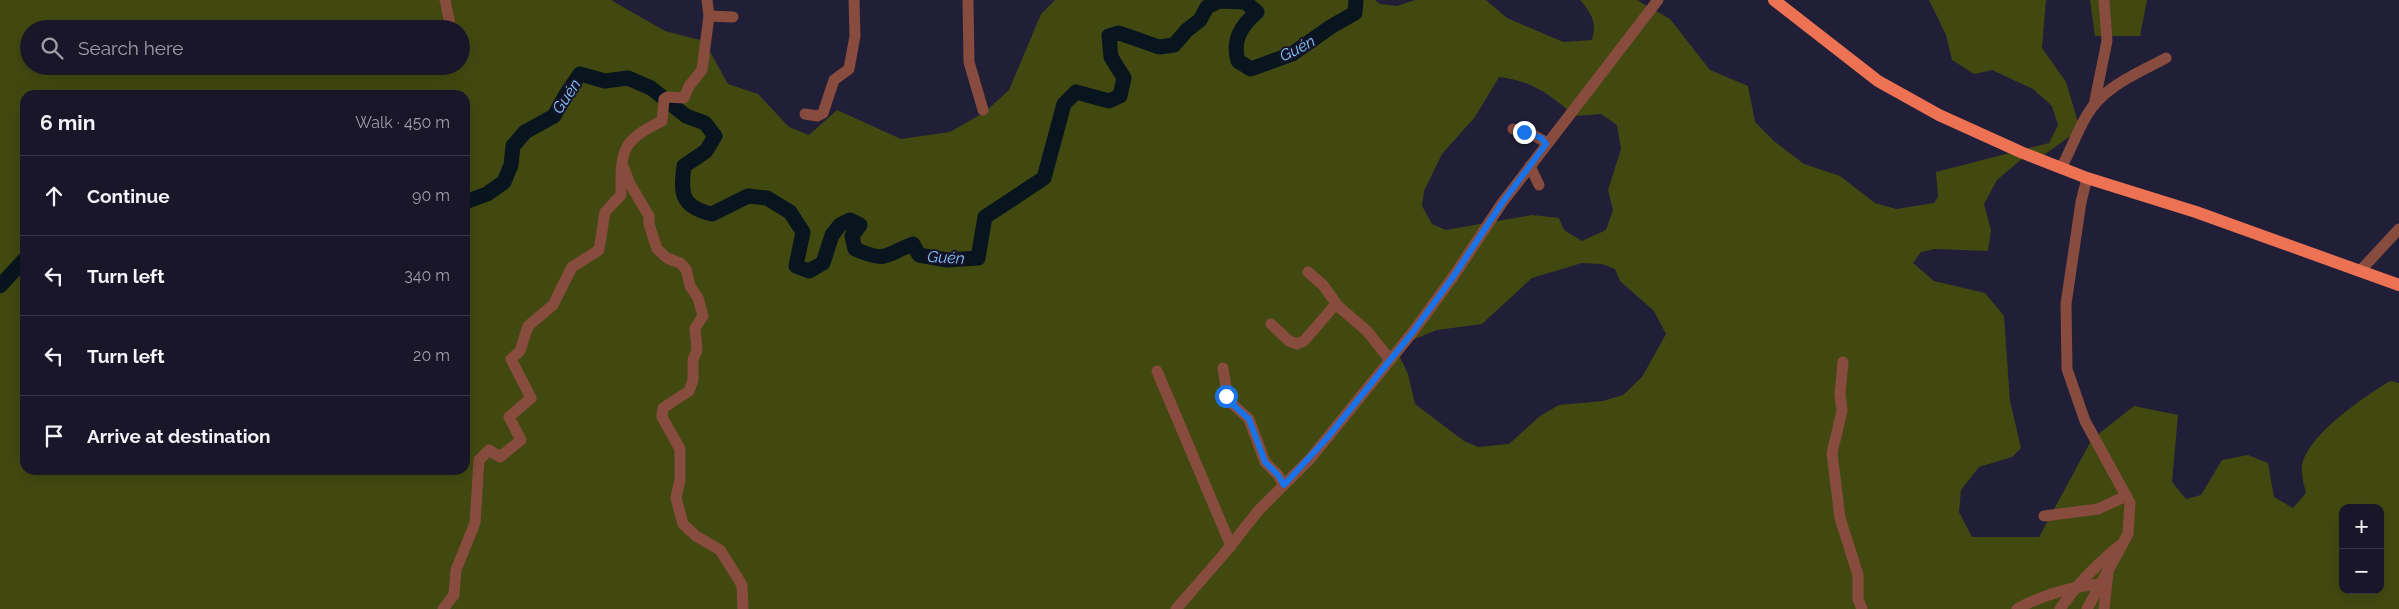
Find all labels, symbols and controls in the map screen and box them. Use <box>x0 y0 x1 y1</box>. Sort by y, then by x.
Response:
search box <box>20 20 470 75</box>
water label: Guén <box>1276 31 1318 66</box>
icon: search <box>38 34 66 62</box>
text: Search here <box>78 37 184 59</box>
water label: Guén <box>548 75 585 117</box>
text: 6 min <box>40 110 95 135</box>
text: Walk · 450 m <box>355 113 450 132</box>
route end <box>1513 121 1536 144</box>
icon: ahead <box>40 182 68 210</box>
text: Continue <box>87 185 170 207</box>
text: 90 m <box>412 186 450 205</box>
water label: Guén <box>927 247 965 268</box>
icon: left <box>40 262 68 290</box>
text: Turn left <box>87 265 164 287</box>
text: 340 m <box>404 266 450 285</box>
icon: left <box>40 342 68 370</box>
text: Turn left <box>87 345 164 367</box>
text: 20 m <box>413 346 450 365</box>
route start <box>1215 385 1238 408</box>
icon: arrive <box>40 422 68 450</box>
text: Arrive at destination <box>87 425 271 447</box>
map controls <box>2339 504 2384 594</box>
button: + <box>2339 504 2384 549</box>
button: − <box>2339 549 2384 594</box>

